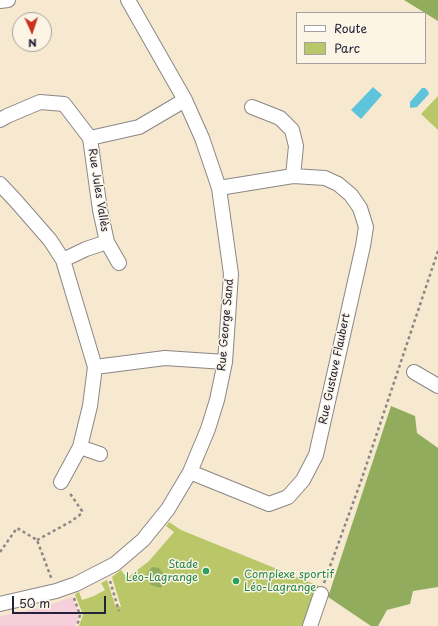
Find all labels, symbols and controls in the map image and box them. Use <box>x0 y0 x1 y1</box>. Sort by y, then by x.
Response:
north arrow <box>12 12 52 52</box>
legend <box>296 12 426 64</box>
text: Route <box>334 19 367 37</box>
text: N <box>28 35 37 52</box>
text: Parc <box>334 39 360 57</box>
street label: Rue Jules Vallès <box>85 147 111 233</box>
street label: Rue George Sand <box>215 278 237 372</box>
street label: Rue Gustave Flaubert <box>317 312 353 426</box>
place label: Stade Léo-Lagrange <box>126 558 198 584</box>
marker: Stade Léo-Lagrange <box>201 566 211 576</box>
place label: Complexe sportif Léo-Lagrange <box>244 568 334 594</box>
marker: Complexe sportif Léo-Lagrange <box>231 576 241 586</box>
scale bar <box>14 588 108 614</box>
text: 50 m <box>19 594 50 612</box>

